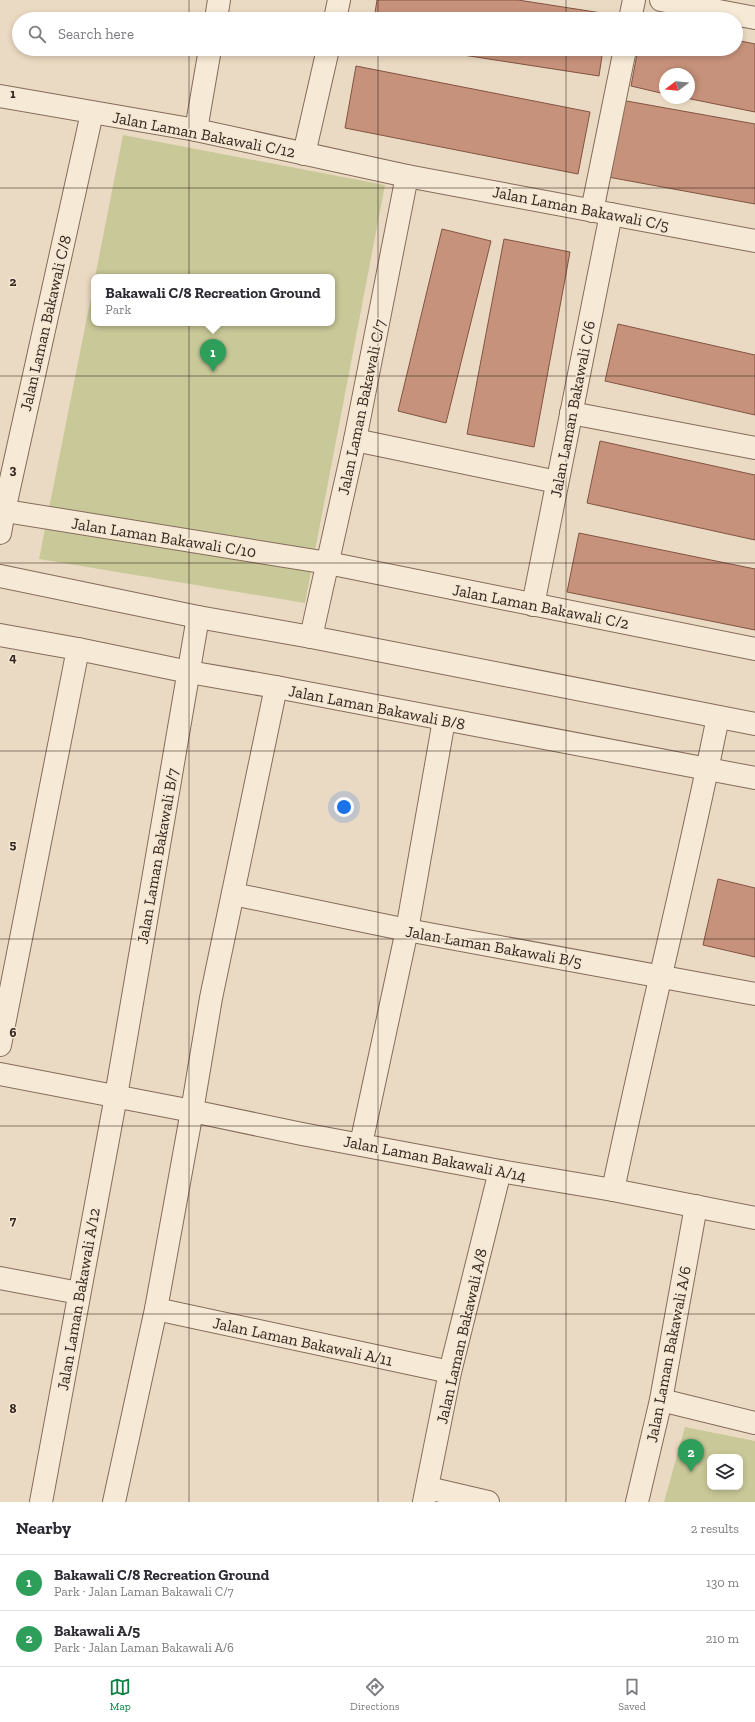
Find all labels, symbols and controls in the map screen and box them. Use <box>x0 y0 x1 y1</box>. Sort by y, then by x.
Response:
search box <box>12 12 743 56</box>
icon: search <box>26 23 48 45</box>
text: Search here <box>58 25 134 43</box>
north arrow <box>659 68 695 104</box>
text: 1 <box>10 86 16 101</box>
street label: Jalan Laman Bakawali C/12 <box>111 107 297 162</box>
street label: Jalan Laman Bakawali C/5 <box>491 182 671 235</box>
street label: Jalan Laman Bakawali C/8 <box>16 233 75 413</box>
text: 2 <box>10 274 17 289</box>
popup <box>91 274 335 326</box>
text: Bakawali C/8 Recreation Ground <box>105 284 321 302</box>
text: Park <box>105 302 131 317</box>
street label: Jalan Laman Bakawali C/7 <box>334 317 389 497</box>
street label: Jalan Laman Bakawali C/6 <box>546 319 599 499</box>
pin: 1 <box>200 339 226 372</box>
text: 3 <box>10 462 17 477</box>
street label: Jalan Laman Bakawali C/10 <box>70 514 258 561</box>
street label: Jalan Laman Bakawali C/2 <box>451 580 631 633</box>
text: 4 <box>9 650 17 665</box>
street label: Jalan Laman Bakawali B/8 <box>287 681 467 734</box>
street label: Jalan Laman Bakawali B/7 <box>133 766 182 946</box>
your location <box>334 797 354 817</box>
text: 5 <box>10 837 17 852</box>
street label: Jalan Laman Bakawali B/5 <box>404 922 584 971</box>
text: 6 <box>10 1025 17 1040</box>
street label: Jalan Laman Bakawali A/14 <box>342 1131 528 1186</box>
street label: Jalan Laman Bakawali A/12 <box>53 1206 104 1392</box>
text: 7 <box>10 1213 17 1228</box>
street label: Jalan Laman Bakawali A/8 <box>432 1246 491 1426</box>
street label: Jalan Laman Bakawali A/6 <box>642 1264 695 1444</box>
street label: Jalan Laman Bakawali A/11 <box>211 1313 395 1370</box>
text: 8 <box>9 1401 17 1416</box>
pin: 2 <box>678 1439 704 1472</box>
map controls <box>707 1454 743 1490</box>
button: layers <box>707 1454 743 1490</box>
text: Nearby <box>16 1518 71 1538</box>
text: 2 results <box>691 1521 739 1536</box>
text: Bakawali C/8 Recreation Ground <box>54 1566 269 1584</box>
text: 1 <box>26 1575 32 1590</box>
text: 130 m <box>706 1575 739 1590</box>
text: Park · Jalan Laman Bakawali C/7 <box>54 1584 234 1599</box>
text: Bakawali A/5 <box>54 1622 140 1640</box>
text: 2 <box>26 1631 32 1646</box>
text: 210 m <box>706 1631 739 1646</box>
text: Park · Jalan Laman Bakawali A/6 <box>54 1640 234 1655</box>
tab: Map <box>109 1676 131 1713</box>
tab: Directions <box>350 1676 400 1713</box>
tab: Saved <box>618 1676 646 1713</box>

